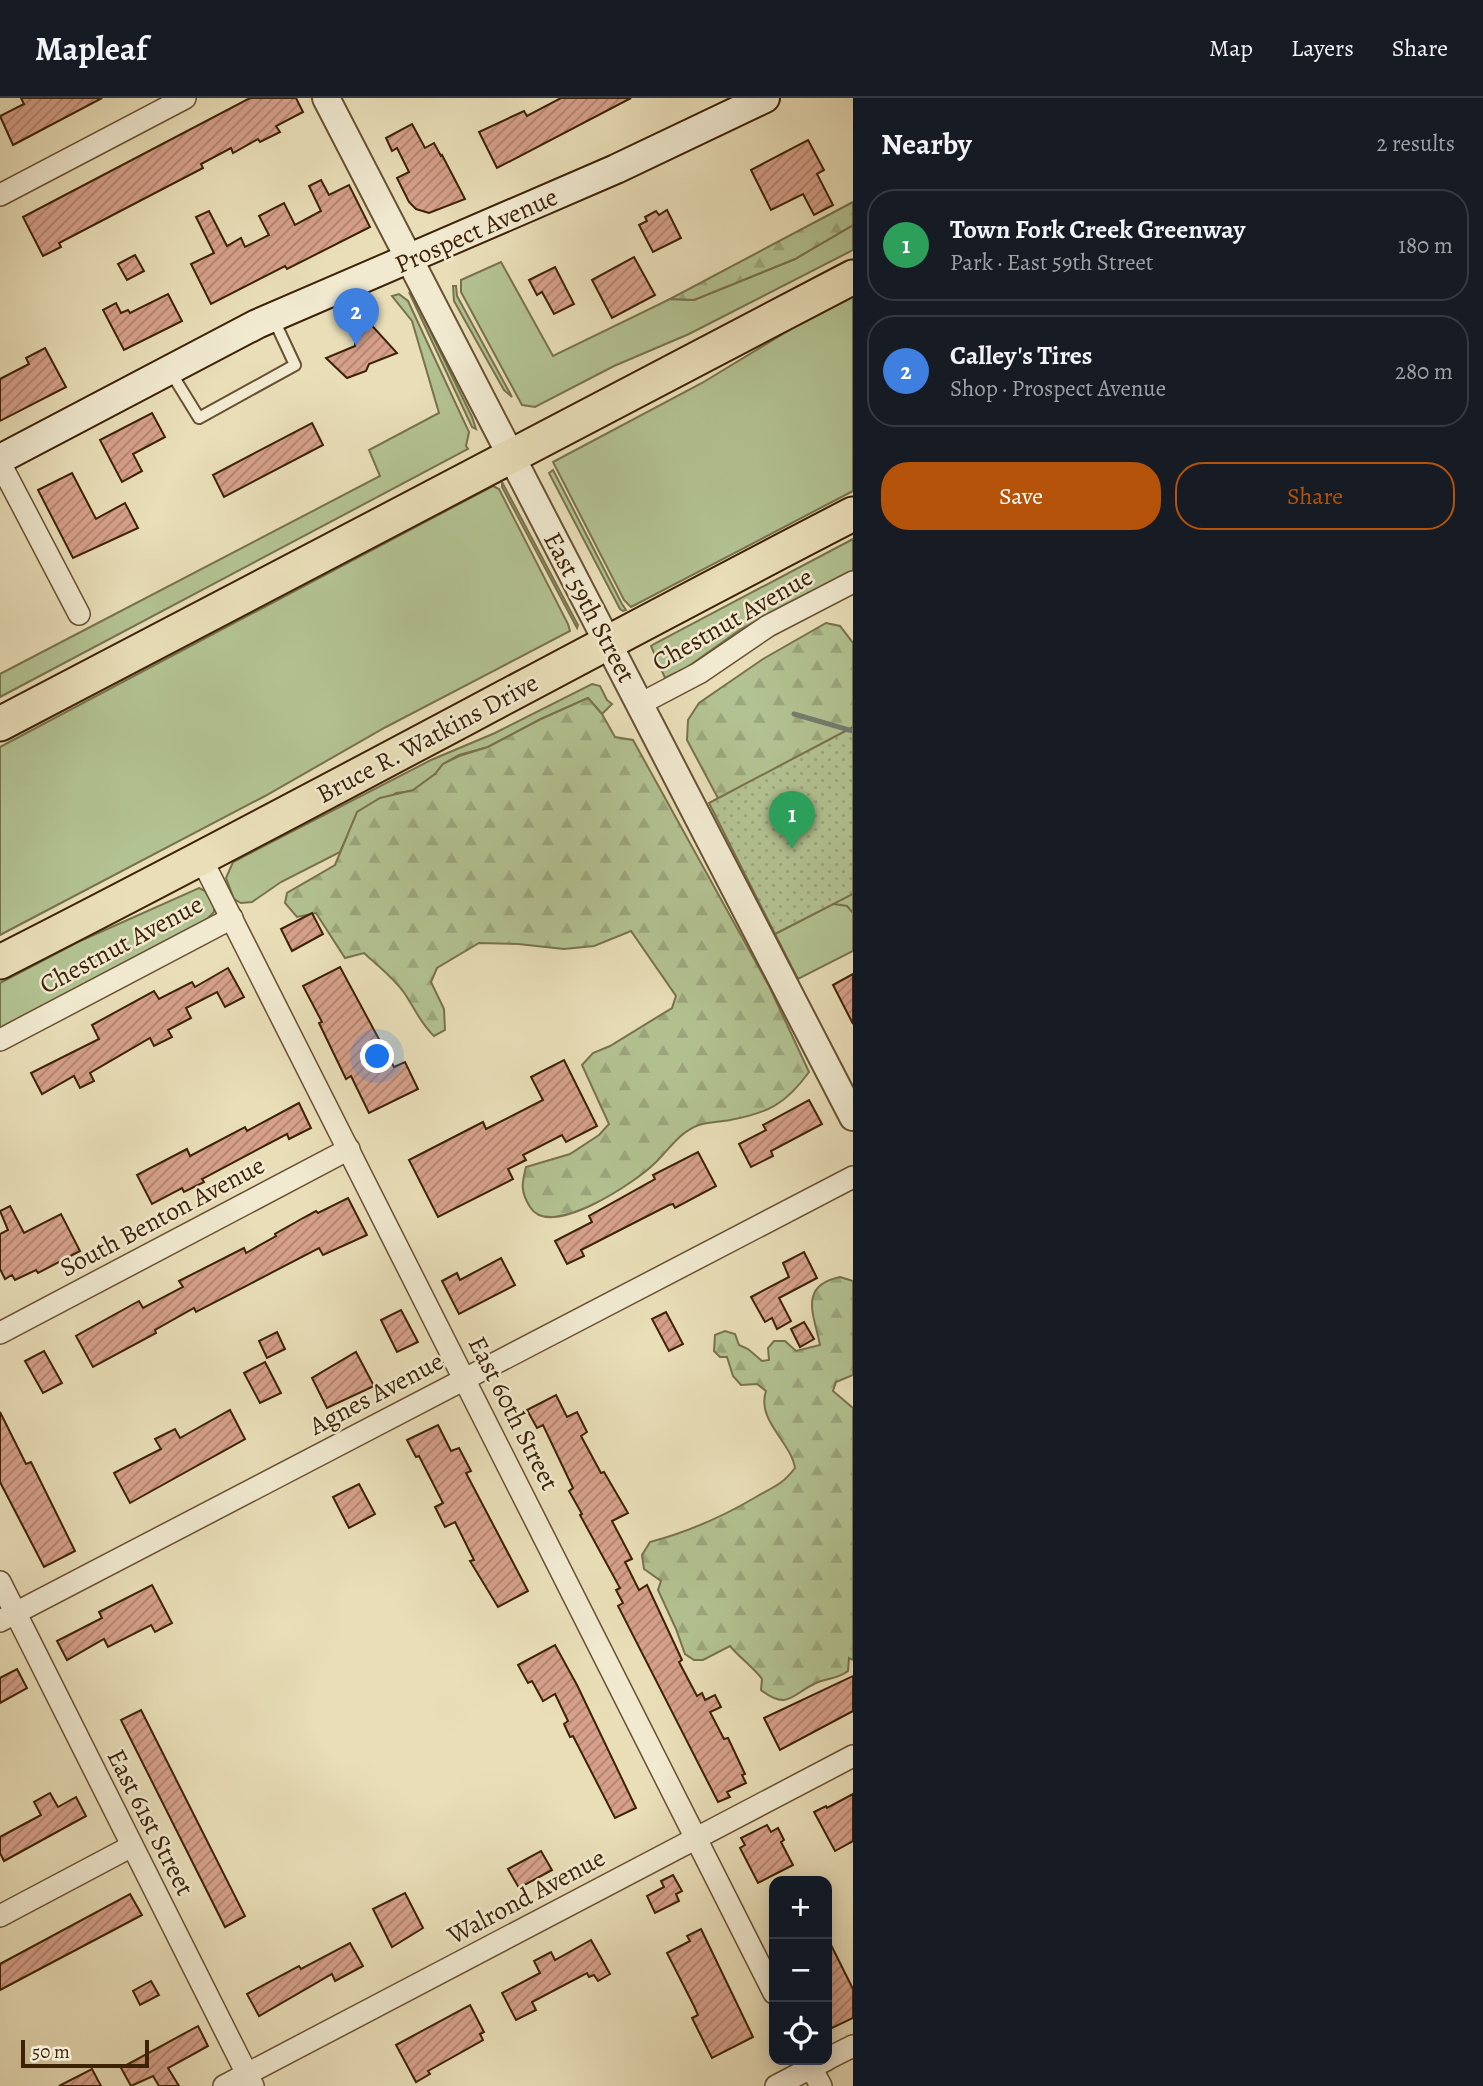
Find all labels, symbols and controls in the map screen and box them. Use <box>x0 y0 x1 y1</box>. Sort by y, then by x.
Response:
text: Mapleaf <box>35 26 147 71</box>
text: Map <box>1209 32 1253 64</box>
text: Layers <box>1291 32 1354 64</box>
text: Share <box>1392 32 1448 64</box>
text: Nearby <box>881 124 972 164</box>
text: 2 results <box>1377 128 1455 159</box>
street label: Prospect Avenue <box>389 179 563 282</box>
text: Town Fork Creek Greenway <box>950 212 1245 247</box>
text: 1 <box>902 230 910 261</box>
text: 180 m <box>1398 230 1453 261</box>
text: Park · East 59th Street <box>950 247 1153 278</box>
pin: 2 <box>333 288 379 346</box>
text: Calley's Tires <box>950 338 1092 373</box>
text: 2 <box>900 356 912 387</box>
text: 280 m <box>1395 356 1453 387</box>
text: Shop · Prospect Avenue <box>950 373 1166 404</box>
button: Save <box>881 462 1161 530</box>
button: Share <box>1175 462 1455 530</box>
street label: East 59th Street <box>535 526 644 689</box>
street label: Chestnut Avenue <box>645 559 819 680</box>
street label: Bruce R. Watkins Drive <box>310 665 544 812</box>
pin: 1 <box>769 791 815 849</box>
street label: Chestnut Avenue <box>33 887 209 1002</box>
your location <box>360 1039 394 1073</box>
street label: South Benton Avenue <box>54 1148 271 1285</box>
street label: East 60th Street <box>460 1330 568 1497</box>
street label: Agnes Avenue <box>302 1343 449 1444</box>
street label: East 61st Street <box>99 1743 203 1902</box>
street label: Walrond Avenue <box>440 1840 611 1953</box>
map controls <box>769 1876 832 2065</box>
button: + <box>769 1876 832 1939</box>
button: − <box>769 1939 832 2002</box>
button: locate <box>769 2002 832 2065</box>
scale bar <box>21 2037 149 2069</box>
text: 50 m <box>32 2039 70 2065</box>

